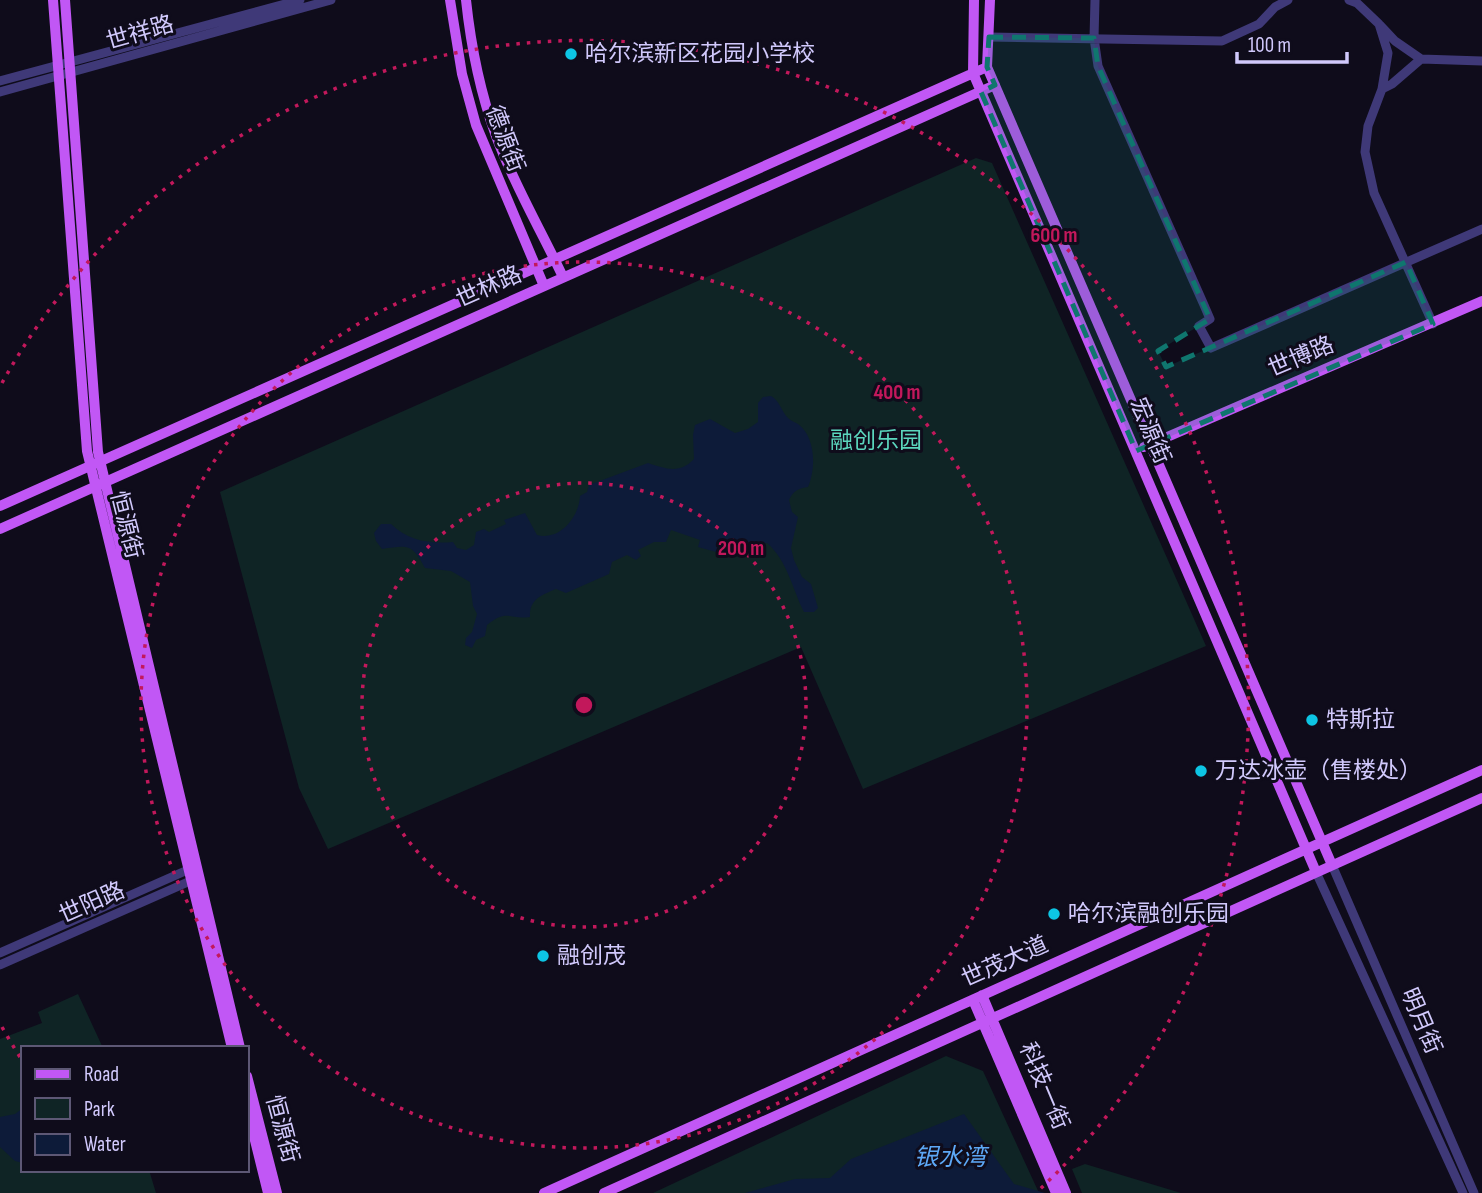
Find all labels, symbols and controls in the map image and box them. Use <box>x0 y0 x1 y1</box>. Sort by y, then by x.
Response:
street label: 世祥路 <box>103 10 177 56</box>
scale bar <box>1237 21 1347 65</box>
text: 100 m <box>1248 33 1291 58</box>
place label: 哈尔滨新区花园小学校 <box>585 40 815 68</box>
marker: 哈尔滨新区花园小学校 <box>563 46 579 62</box>
street label: 德源街 <box>480 102 530 176</box>
text: 600 m <box>1030 223 1078 248</box>
street label: 世林路 <box>452 260 526 314</box>
street label: 世博路 <box>1264 331 1338 383</box>
text: 400 m <box>874 380 920 405</box>
street label: 宏源街 <box>1124 394 1176 468</box>
park label: 融创乐园 <box>830 427 922 455</box>
street label: 恒源街 <box>104 488 148 562</box>
text: 200 m <box>718 536 764 561</box>
centre of rings <box>572 693 596 717</box>
place label: 特斯拉 <box>1326 706 1395 734</box>
marker: 特斯拉 <box>1304 712 1320 728</box>
place label: 万达冰壶（售楼处） <box>1215 757 1422 785</box>
marker: 万达冰壶（售楼处） <box>1193 763 1209 779</box>
street label: 世阳路 <box>55 876 129 930</box>
place label: 哈尔滨融创乐园 <box>1068 900 1229 928</box>
marker: 哈尔滨融创乐园 <box>1046 906 1062 922</box>
street label: 世茂大道 <box>957 931 1053 993</box>
place label: 融创茂 <box>557 942 626 970</box>
marker: 融创茂 <box>535 948 551 964</box>
street label: 明月街 <box>1395 984 1447 1058</box>
street label: 科技一街 <box>1013 1038 1075 1134</box>
legend <box>21 1046 248 1172</box>
text: Road <box>84 1062 119 1087</box>
street label: 恒源街 <box>260 1092 304 1166</box>
text: Park <box>84 1097 115 1122</box>
text: Water <box>84 1132 126 1157</box>
water label: 银水湾 <box>914 1143 990 1172</box>

